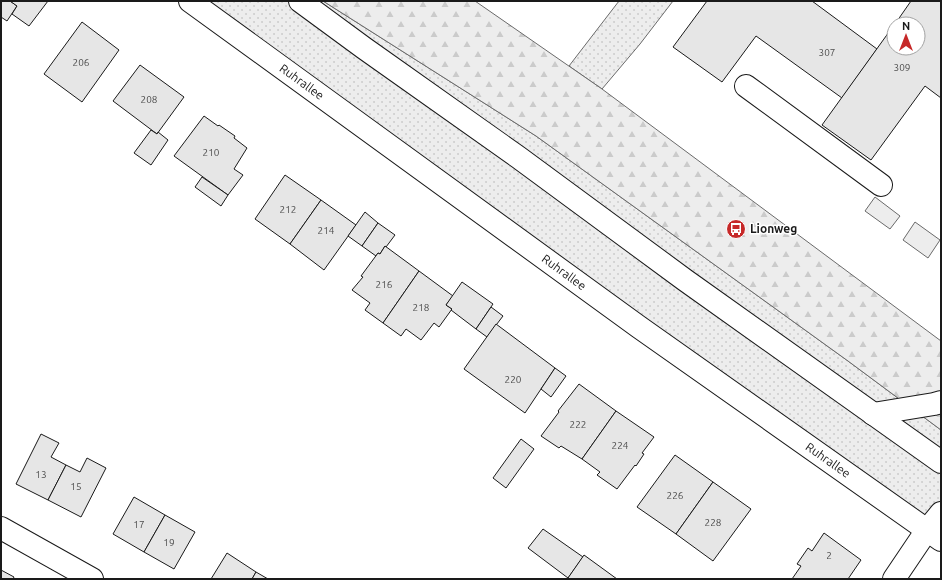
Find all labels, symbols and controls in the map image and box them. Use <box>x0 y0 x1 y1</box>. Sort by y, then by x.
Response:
north arrow <box>886 16 926 56</box>
text: N <box>902 20 910 32</box>
house number: 307 <box>819 47 835 58</box>
house number: 206 <box>73 57 90 68</box>
street label: Ruhrallee <box>277 61 327 102</box>
house number: 309 <box>894 62 910 73</box>
house number: 208 <box>141 94 158 105</box>
house number: 210 <box>203 147 220 158</box>
house number: 212 <box>280 204 296 215</box>
bus stop icon: Lionweg <box>725 218 747 240</box>
place label: Lionweg <box>750 222 797 235</box>
house number: 214 <box>318 225 335 236</box>
street label: Ruhrallee <box>539 252 589 292</box>
house number: 216 <box>376 279 393 290</box>
house number: 218 <box>413 302 430 313</box>
house number: 220 <box>505 374 522 385</box>
house number: 222 <box>570 419 586 430</box>
house number: 224 <box>612 440 629 451</box>
street label: Ruhrallee <box>803 440 853 480</box>
house number: 13 <box>35 469 47 480</box>
house number: 15 <box>70 481 82 492</box>
house number: 226 <box>667 490 684 501</box>
house number: 228 <box>705 517 722 528</box>
house number: 17 <box>133 519 145 530</box>
house number: 19 <box>163 537 175 548</box>
house number: 2 <box>826 550 832 561</box>

